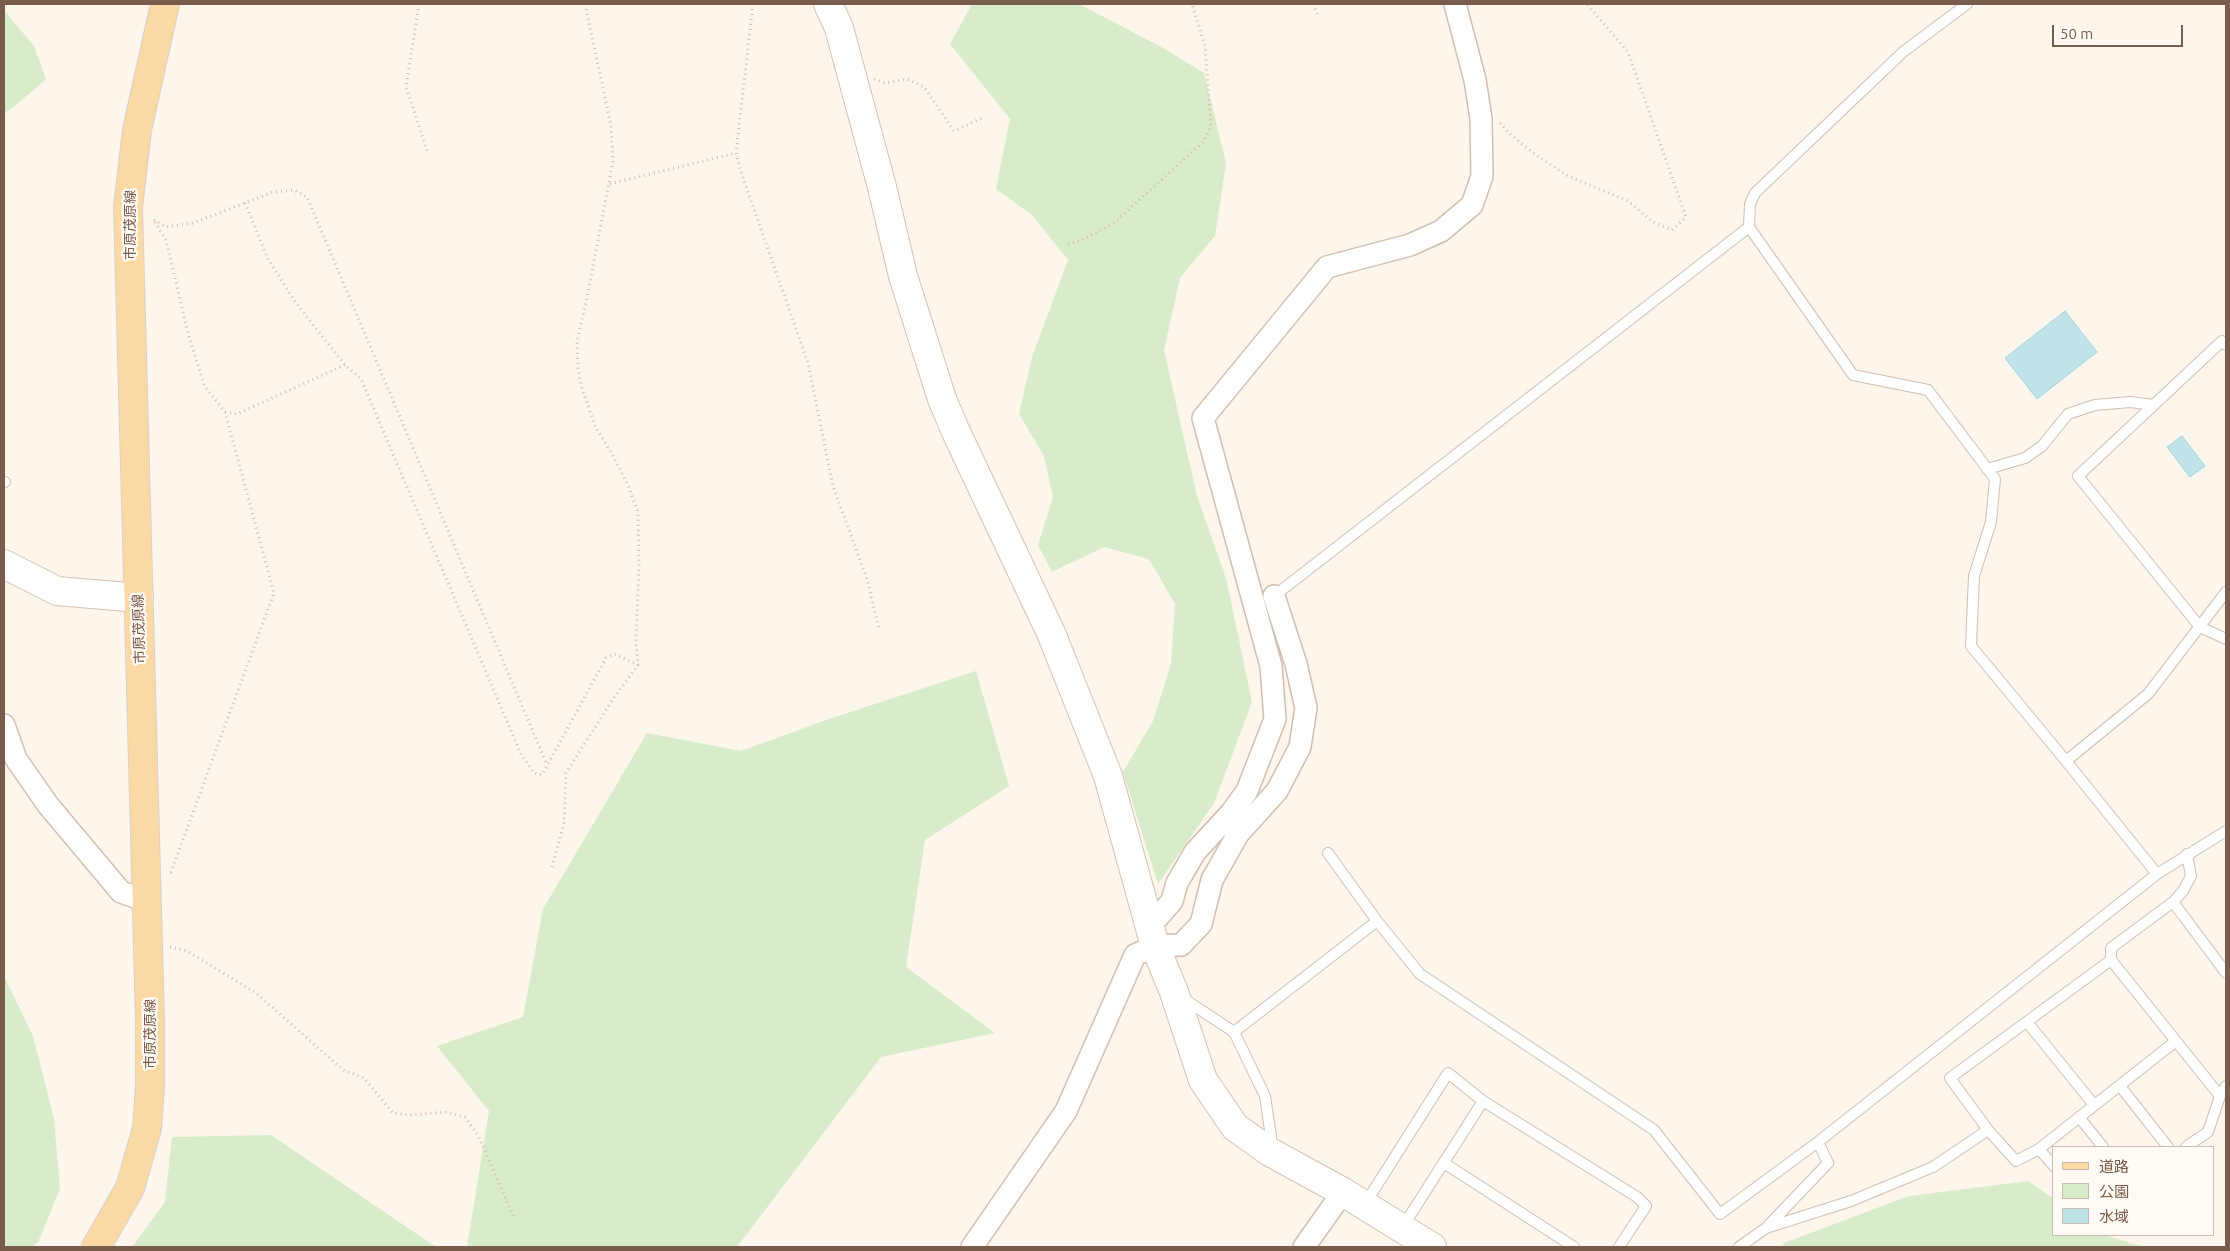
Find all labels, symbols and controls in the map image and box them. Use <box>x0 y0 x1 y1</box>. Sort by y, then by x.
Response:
scale bar <box>2055 15 2186 47</box>
text: 50 m <box>2060 25 2093 42</box>
street label: 市原茂原線 <box>122 190 138 260</box>
street label: 市原茂原線 <box>129 594 149 664</box>
street label: 市原茂原線 <box>142 999 158 1069</box>
legend <box>2052 1146 2215 1236</box>
text: 道路 <box>2099 1158 2129 1175</box>
text: 公園 <box>2099 1183 2129 1200</box>
text: 水域 <box>2099 1208 2129 1225</box>

